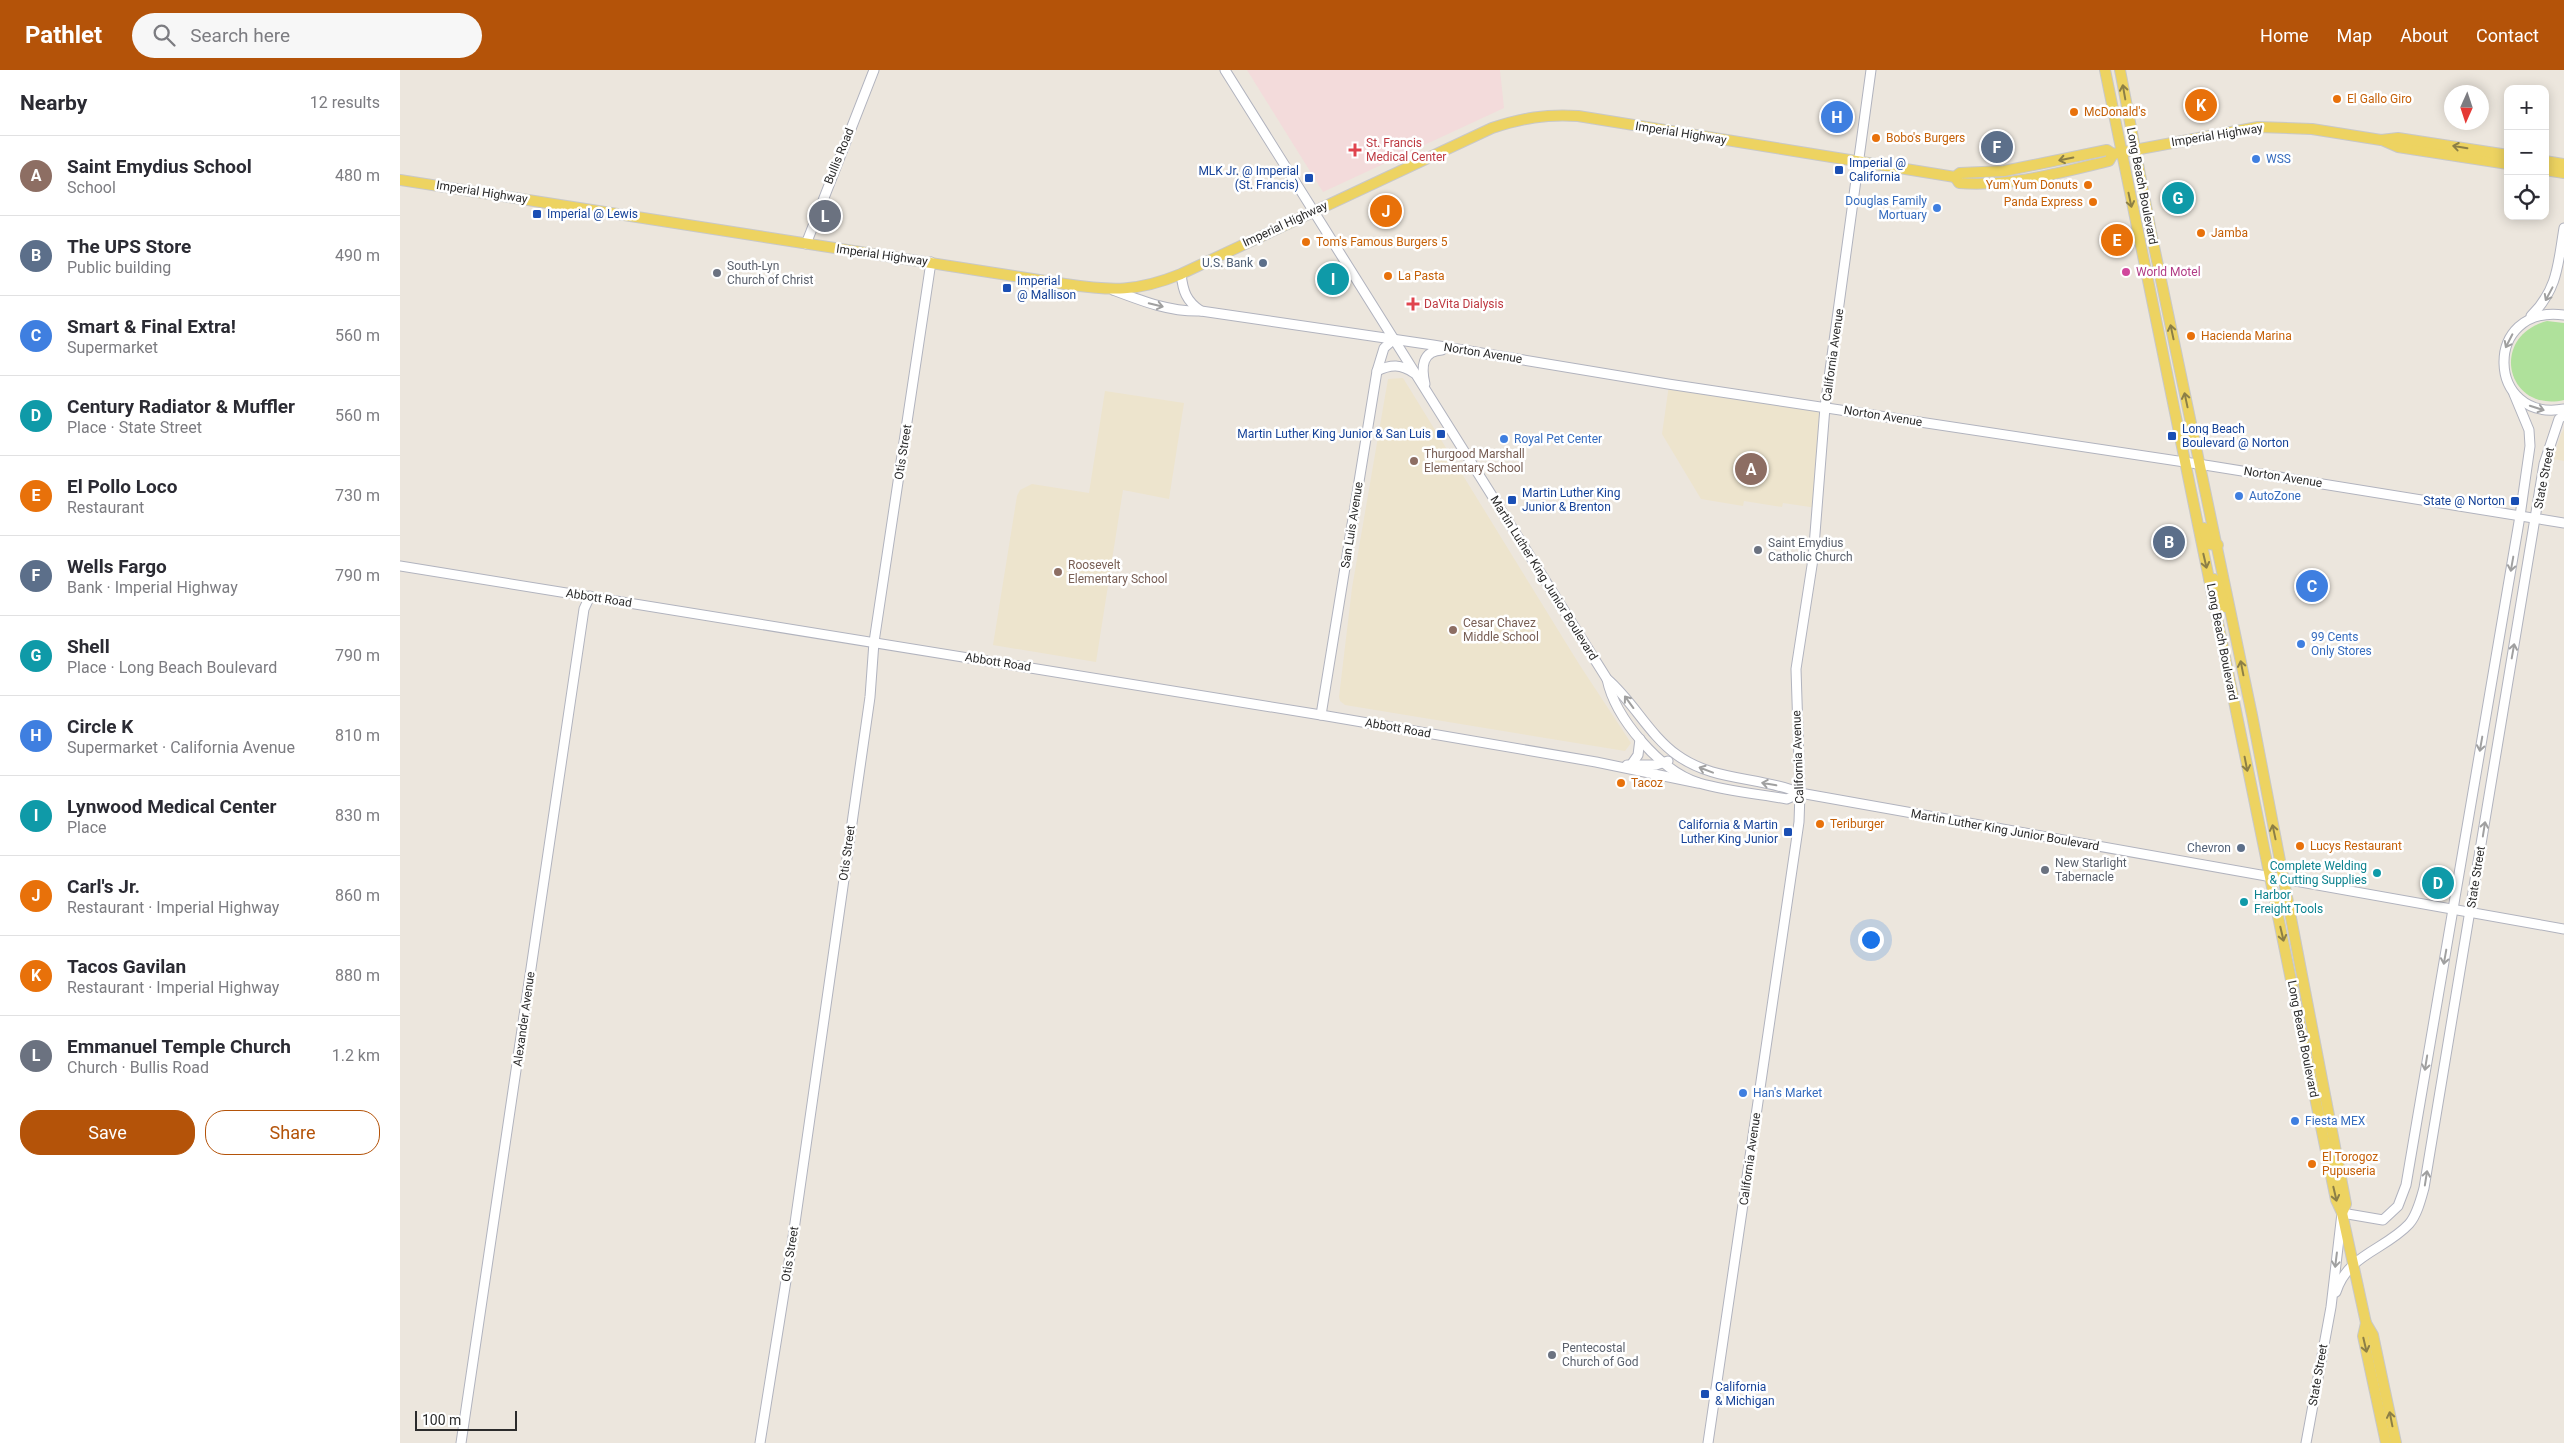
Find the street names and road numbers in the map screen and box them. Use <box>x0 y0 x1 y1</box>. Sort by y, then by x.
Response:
street label: Imperial Highway <box>1634 119 1728 147</box>
street label: Imperial Highway <box>2170 121 2264 149</box>
street label: Bullis Road <box>821 126 857 186</box>
street label: Long Beach Boulevard <box>2124 126 2160 246</box>
street label: Imperial Highway <box>435 178 529 206</box>
street label: Imperial Highway <box>1240 198 1330 250</box>
street label: Imperial Highway <box>835 242 929 268</box>
street label: California Avenue <box>1820 308 1846 402</box>
street label: Norton Avenue <box>1443 340 1523 366</box>
street label: Norton Avenue <box>1843 403 1923 429</box>
street label: Otis Street <box>892 423 914 481</box>
street label: State Street <box>2531 446 2557 510</box>
street label: Norton Avenue <box>2243 464 2323 490</box>
street label: San Luis Avenue <box>1338 481 1366 569</box>
street label: Martin Luther King Junior Boulevard <box>1487 493 1601 663</box>
street label: Long Beach Boulevard <box>2204 582 2240 702</box>
street label: Abbott Road <box>565 586 633 610</box>
street label: Abbott Road <box>964 650 1032 674</box>
street label: California Avenue <box>1789 710 1807 804</box>
street label: Abbott Road <box>1364 715 1432 741</box>
street label: Martin Luther King Junior Boulevard <box>1910 807 2100 853</box>
street label: Otis Street <box>836 824 858 882</box>
street label: State Street <box>2464 845 2488 909</box>
street label: Alexander Avenue <box>510 971 538 1067</box>
street label: Long Beach Boulevard <box>2285 979 2321 1099</box>
street label: California Avenue <box>1737 1112 1763 1206</box>
street label: Otis Street <box>779 1225 801 1283</box>
street label: State Street <box>2306 1343 2330 1407</box>

